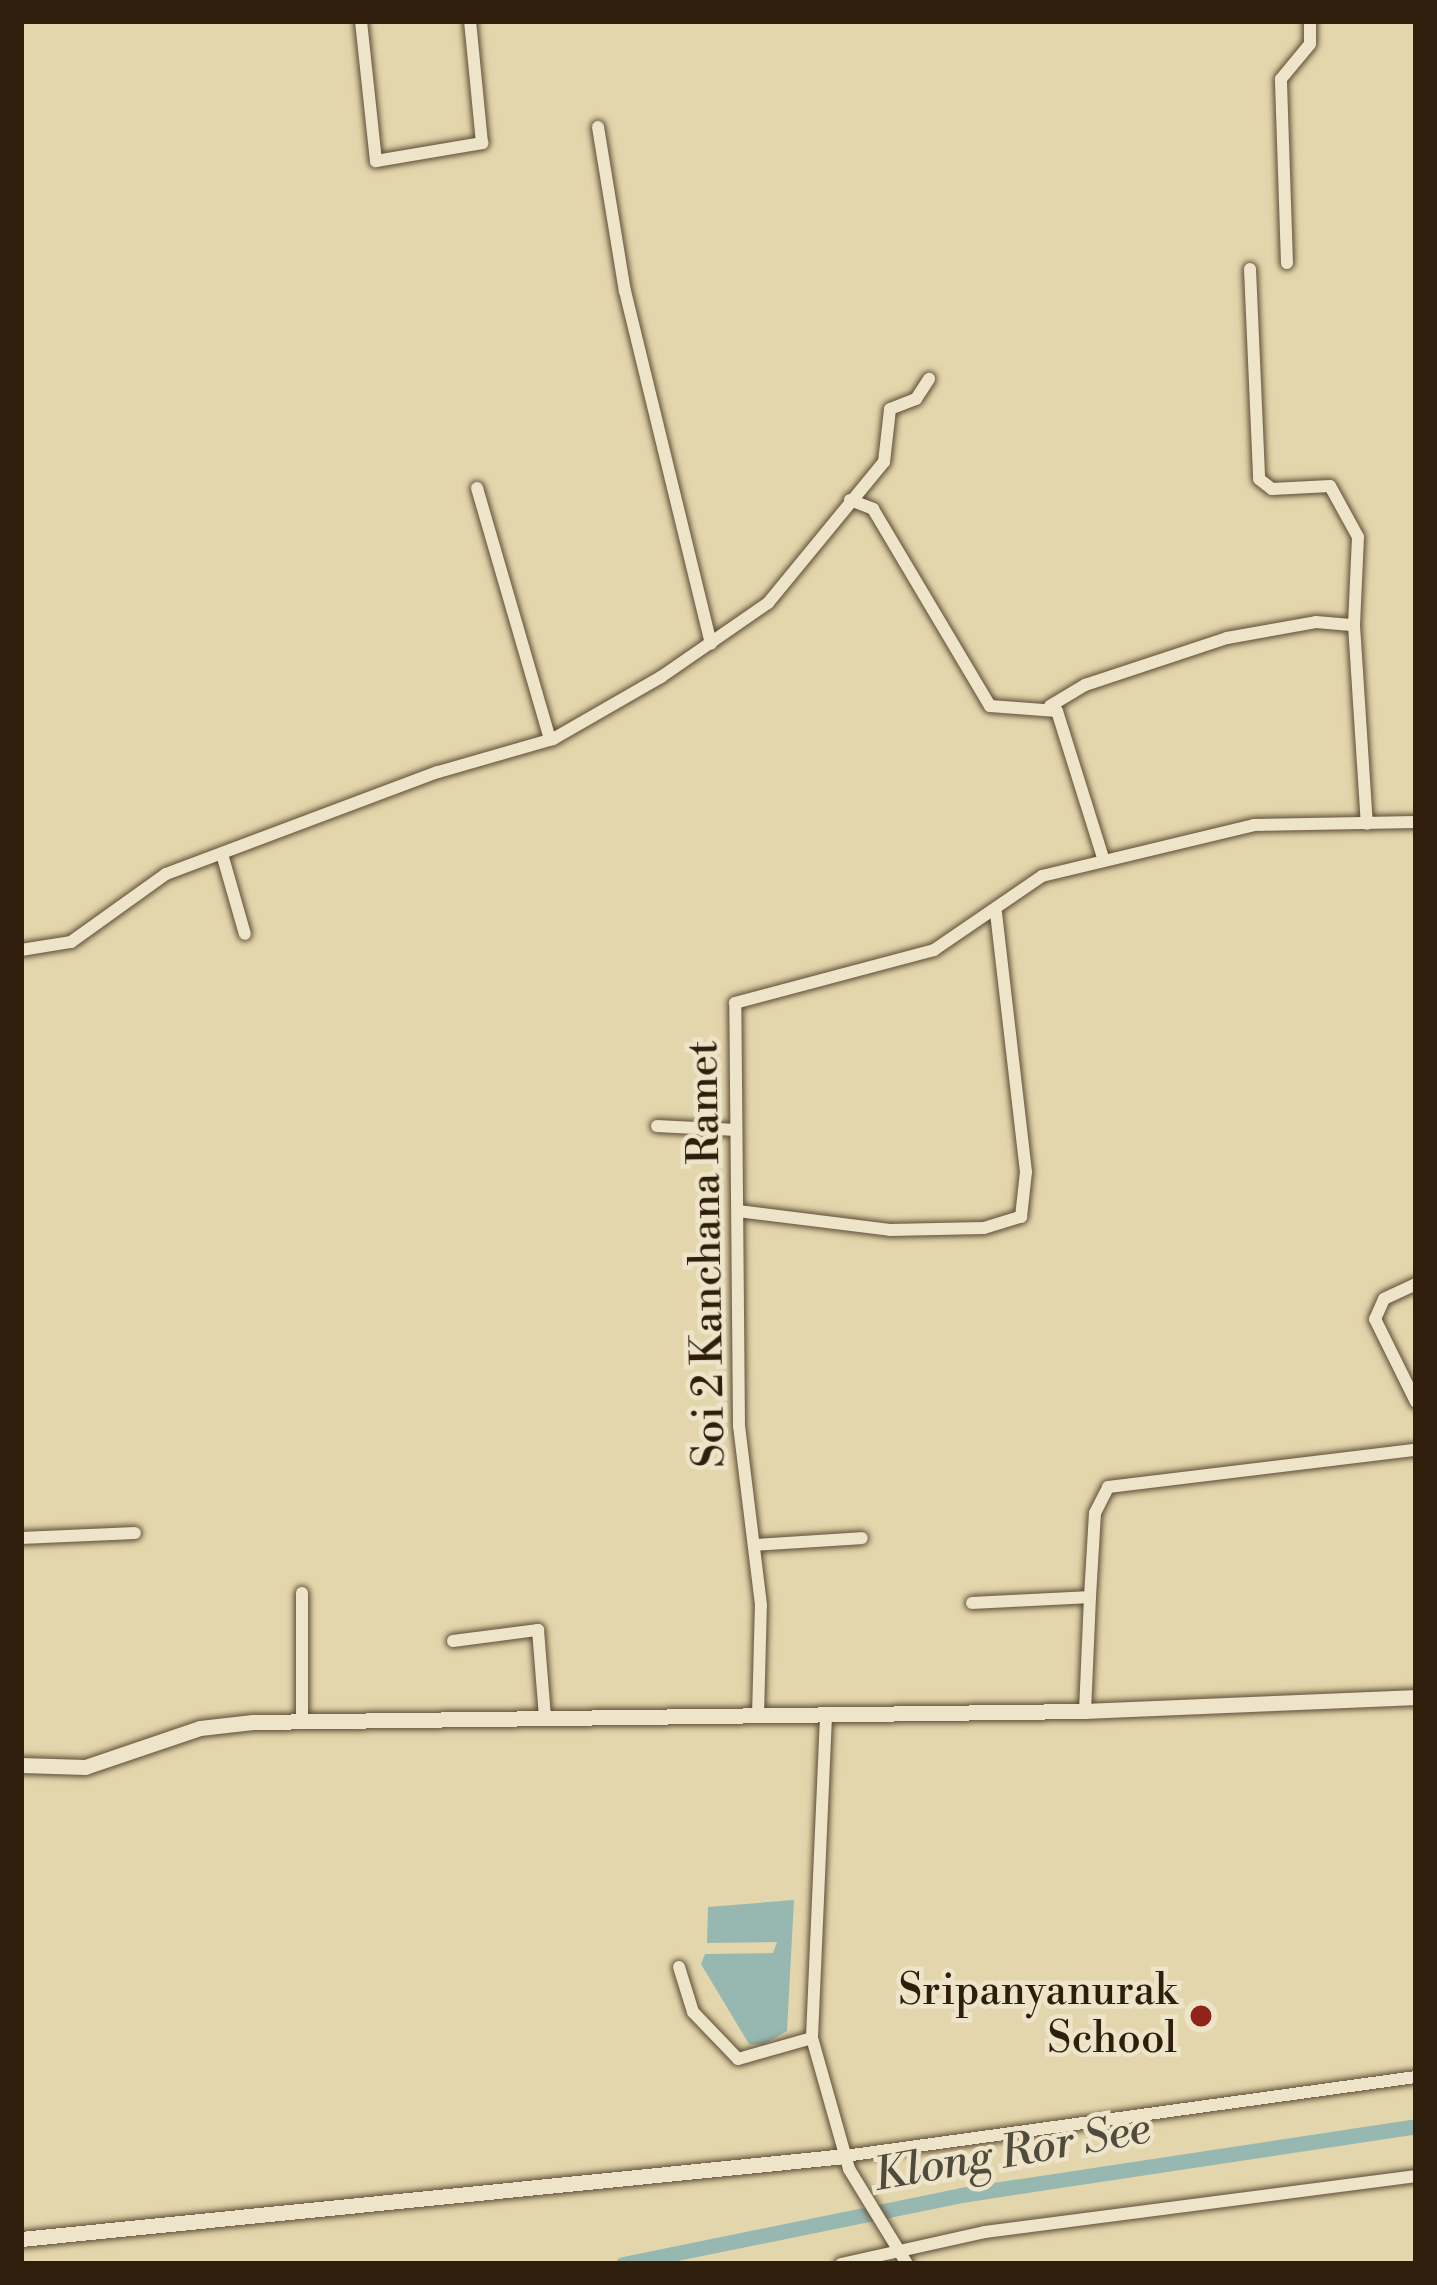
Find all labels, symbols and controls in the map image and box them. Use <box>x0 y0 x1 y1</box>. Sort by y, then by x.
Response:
street label: Soi 2 Kanchana Ramet <box>679 1040 737 1468</box>
place label: Sripanyanurak School <box>898 1967 1177 2066</box>
marker: Sripanyanurak School <box>1188 2003 1214 2029</box>
water label: Klong Ror See <box>869 2102 1155 2204</box>

